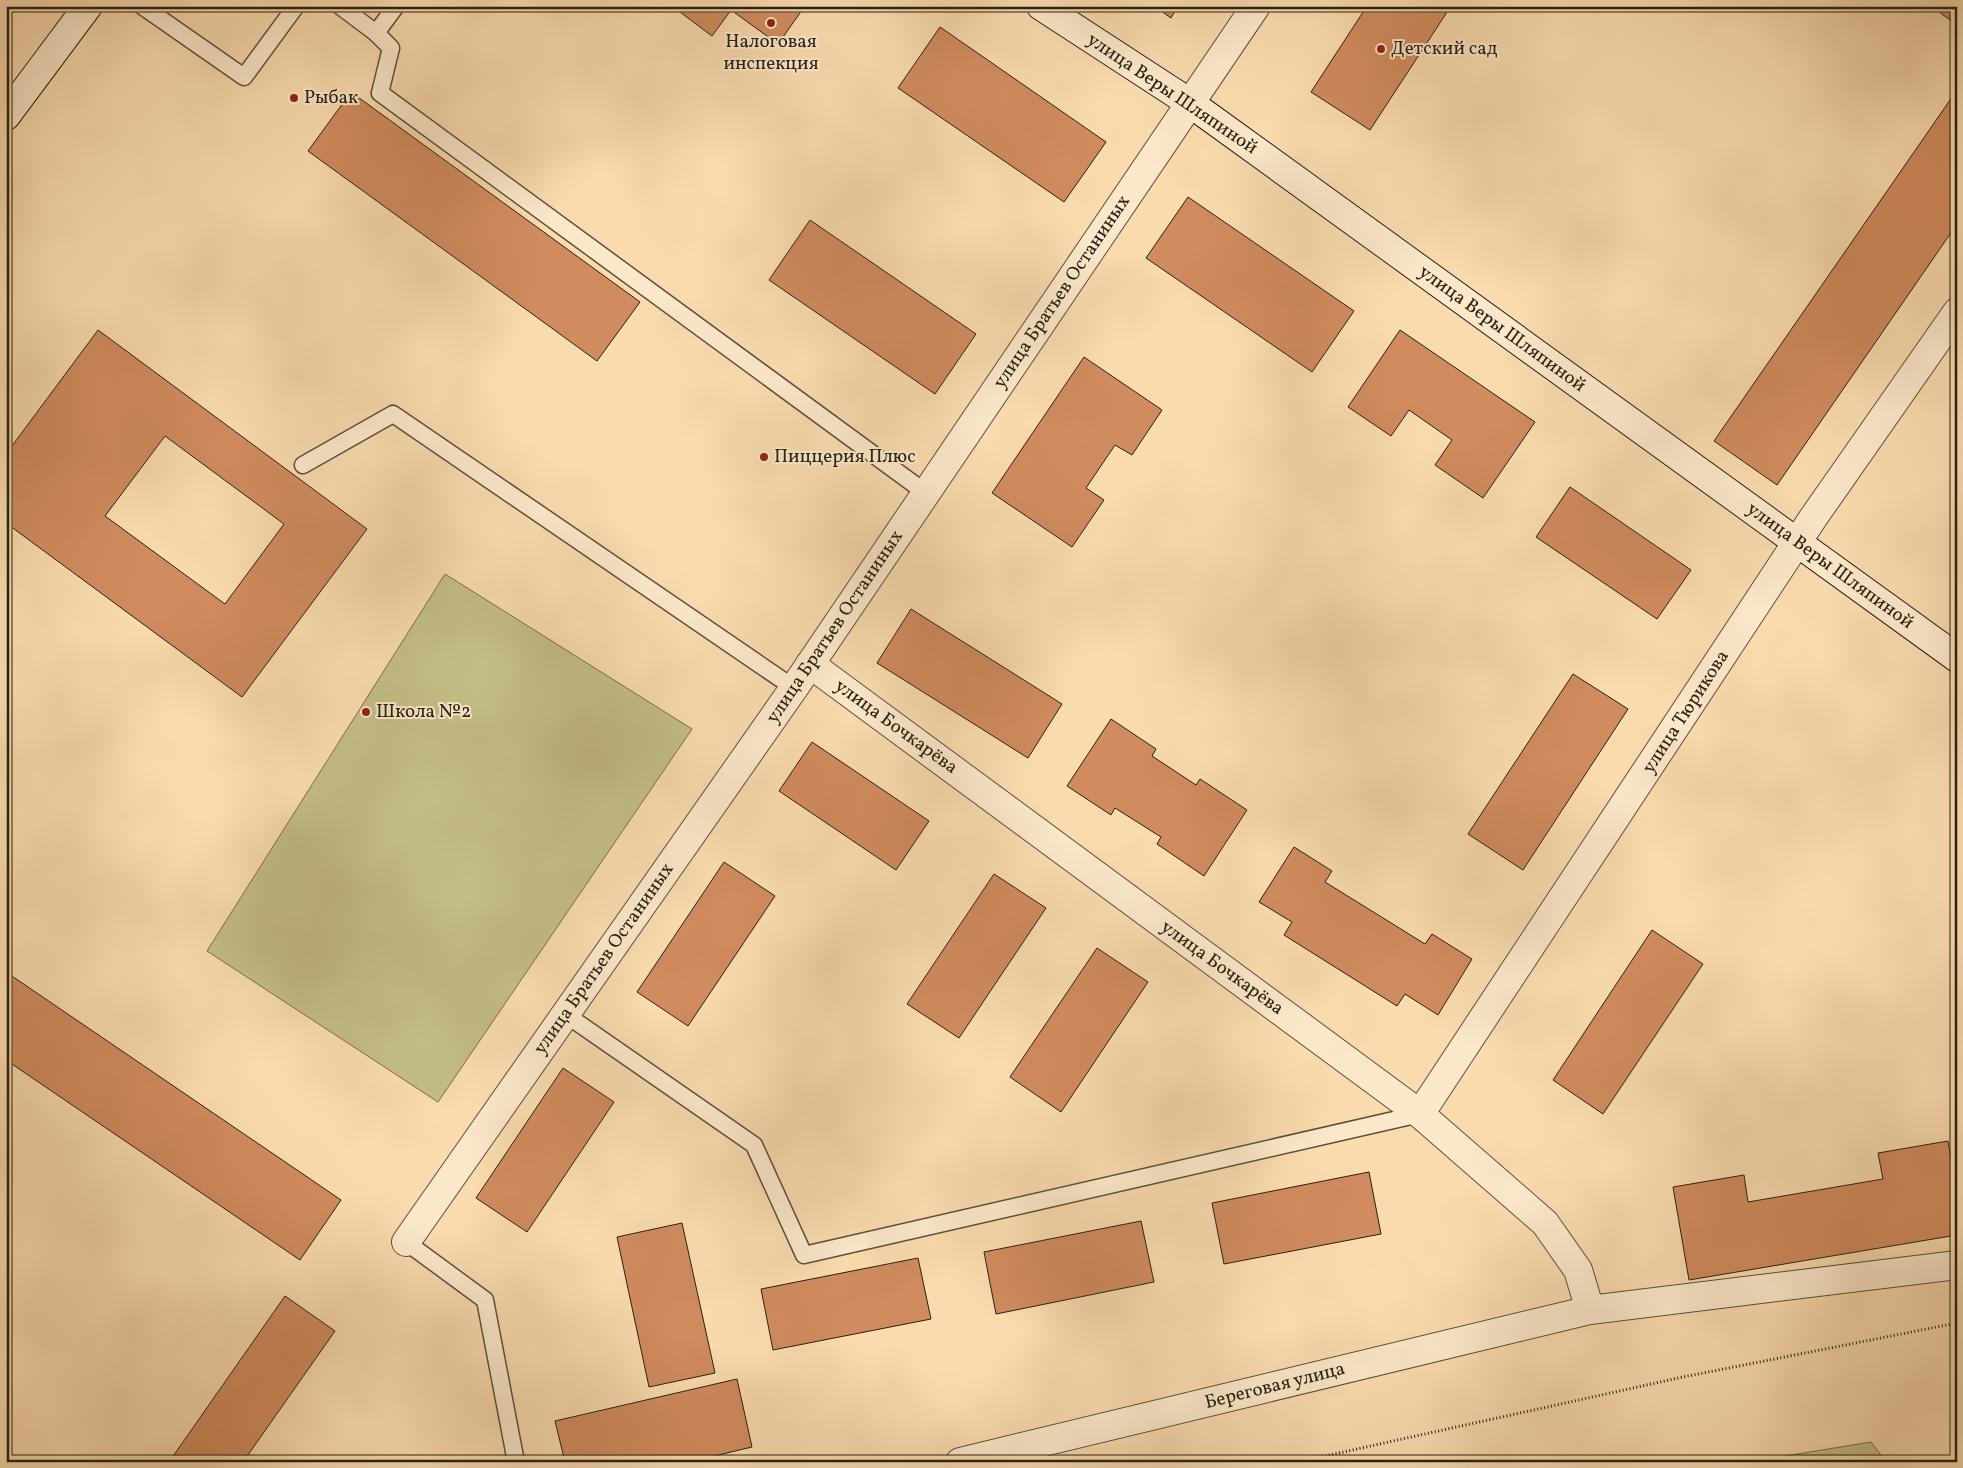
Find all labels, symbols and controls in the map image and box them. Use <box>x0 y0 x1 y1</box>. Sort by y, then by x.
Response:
marker: Налоговая инспекция <box>765 17 777 29</box>
street label: улица Веры Шляпиной <box>1081 27 1263 161</box>
place label: Налоговая инспекция <box>723 29 819 77</box>
place label: Детский сад <box>1391 36 1498 62</box>
marker: Детский сад <box>1375 43 1387 55</box>
place label: Рыбак <box>304 85 358 111</box>
marker: Рыбак <box>288 92 300 104</box>
street label: улица Братьев Останиных <box>987 190 1137 394</box>
street label: улица Веры Шляпиной <box>1413 259 1591 399</box>
place label: Пиццерия Плюс <box>774 444 916 470</box>
marker: Пиццерия Плюс <box>758 451 770 463</box>
street label: улица Веры Шляпиной <box>1741 496 1919 636</box>
street label: улица Братьев Останиных <box>760 525 910 729</box>
street label: улица Тюрикова <box>1636 645 1736 779</box>
street label: улица Бочкарёва <box>829 673 963 781</box>
place label: Школа №2 <box>376 699 471 725</box>
marker: Школа №2 <box>360 706 372 718</box>
street label: улица Братьев Останиных <box>528 858 680 1060</box>
street label: улица Бочкарёва <box>1155 914 1289 1022</box>
street label: Береговая улица <box>1202 1356 1348 1416</box>

